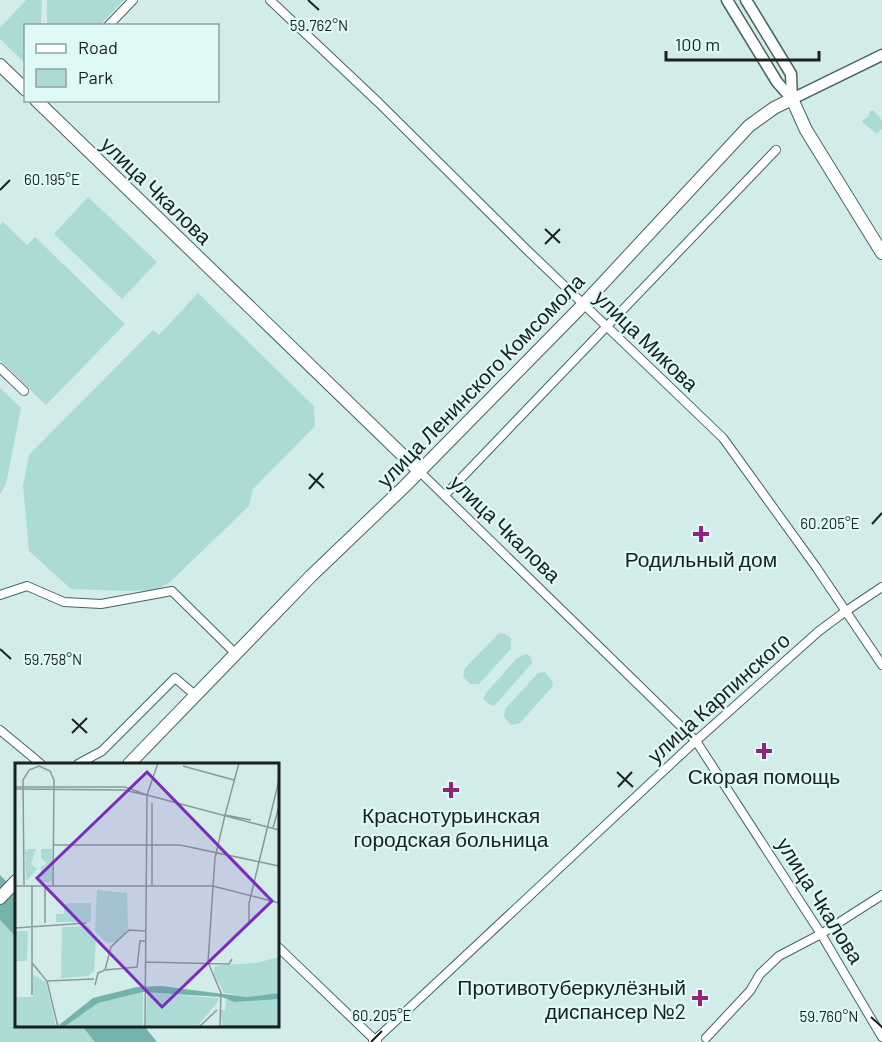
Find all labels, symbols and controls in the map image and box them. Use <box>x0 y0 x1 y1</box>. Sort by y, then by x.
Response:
text: 59.762°N <box>290 16 348 34</box>
legend <box>24 24 219 102</box>
scale bar <box>666 24 819 62</box>
text: 100 m <box>675 33 720 55</box>
text: Road <box>78 36 118 58</box>
text: Park <box>78 66 113 88</box>
street label: улица Чкалова <box>97 131 218 249</box>
text: 60.195°E <box>24 170 80 188</box>
street label: улица Ленинского Комсомола <box>371 268 589 492</box>
street label: улица Микова <box>590 284 704 396</box>
street label: улица Чкалова <box>446 469 567 587</box>
text: 60.205°E <box>800 514 860 532</box>
marker: Родильный дом <box>692 525 710 543</box>
place label: Родильный дом <box>625 546 777 571</box>
street label: улица Карпинского <box>642 627 794 767</box>
text: 59.758°N <box>24 650 82 668</box>
marker: Скорая помощь <box>755 742 773 760</box>
inset map <box>15 763 279 1027</box>
place label: Скорая помощь <box>688 763 840 788</box>
marker: Краснотурьинская городская больница <box>442 781 460 799</box>
place label: Краснотурьинская городская больница <box>354 802 549 851</box>
street label: улица Чкалова <box>772 832 870 968</box>
place label: Противотуберкулёзный диспансер №2 <box>457 974 686 1023</box>
marker: Противотуберкулёзный диспансер №2 <box>691 989 709 1007</box>
text: 60.205°E <box>352 1006 412 1024</box>
text: 59.760°N <box>800 1007 858 1025</box>

